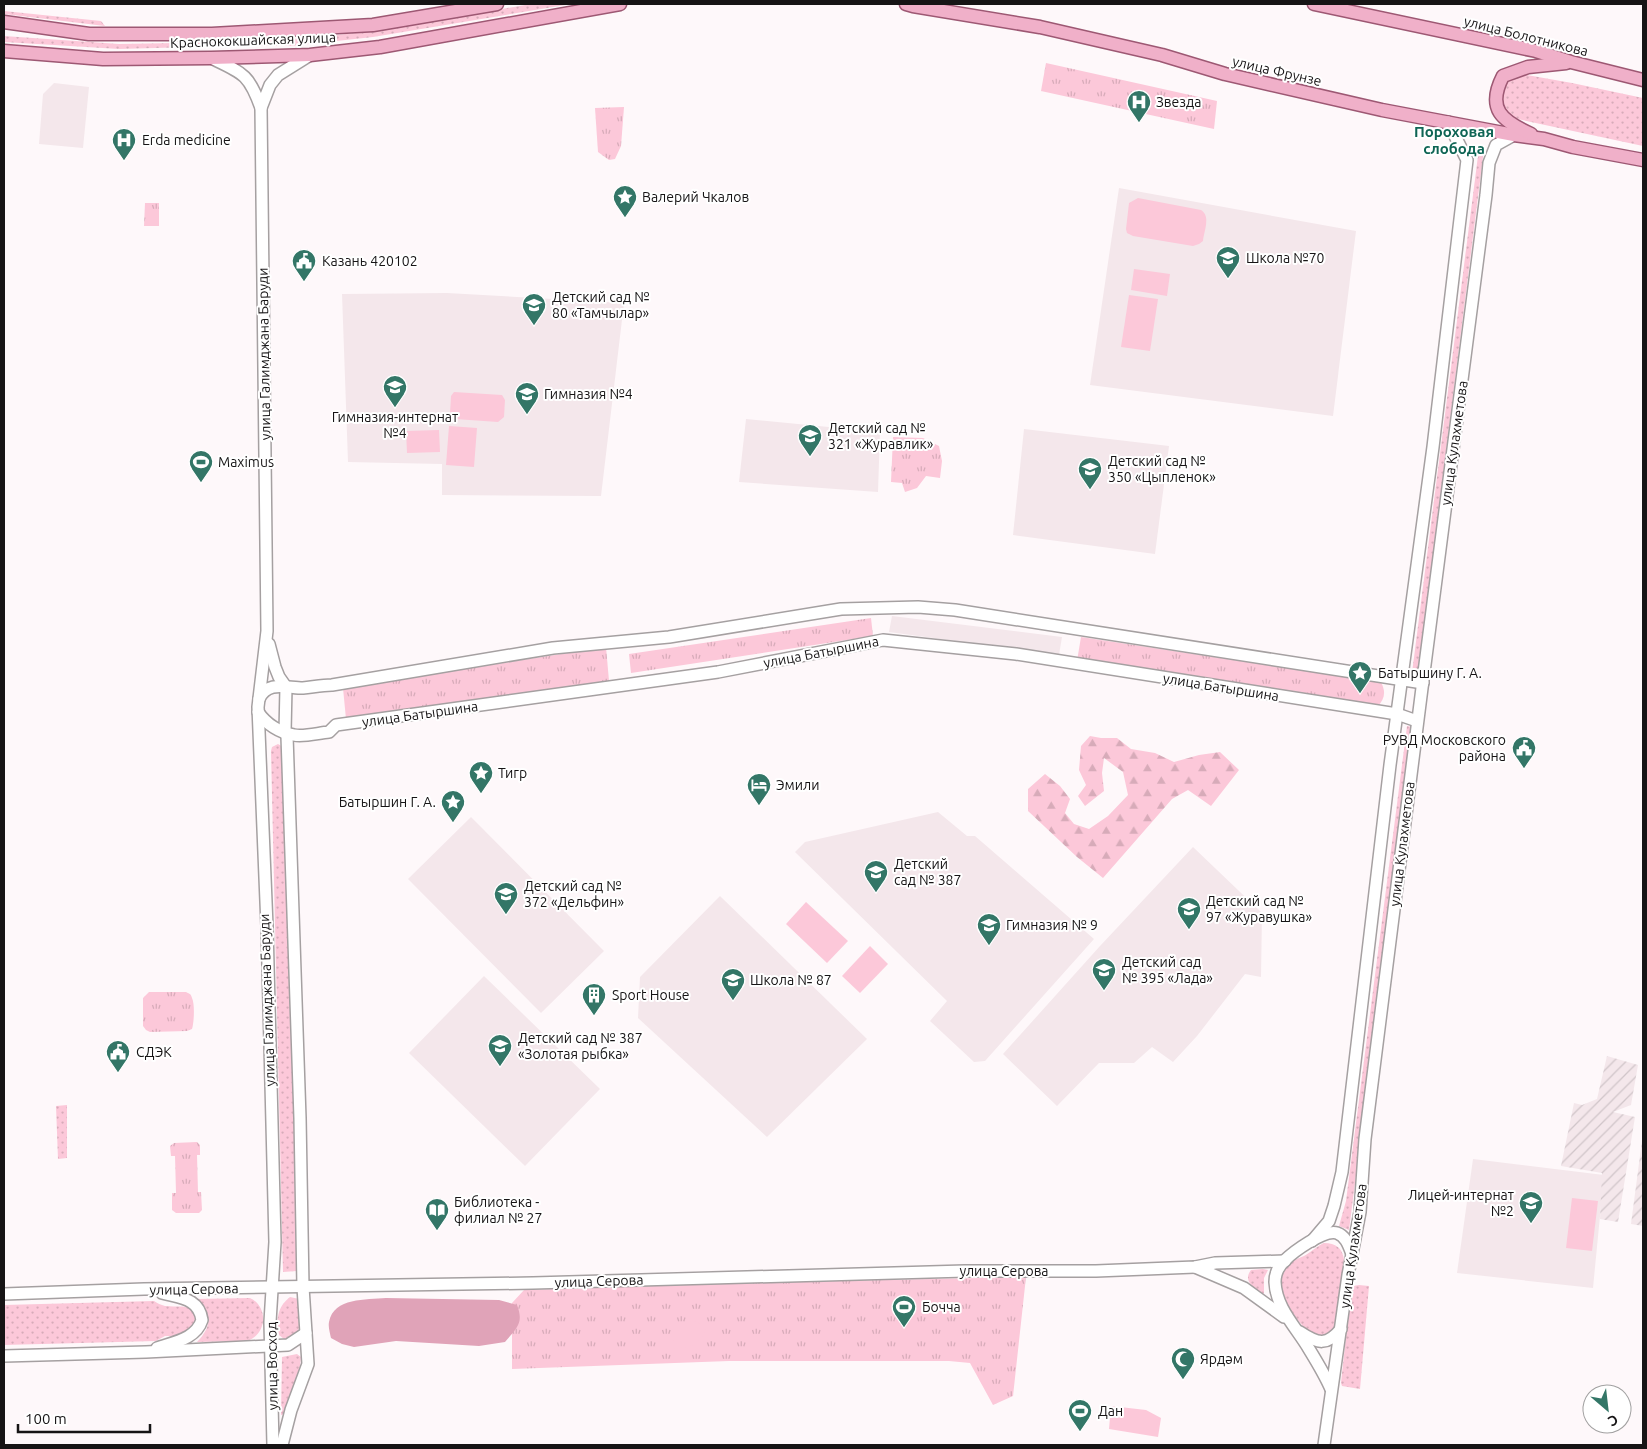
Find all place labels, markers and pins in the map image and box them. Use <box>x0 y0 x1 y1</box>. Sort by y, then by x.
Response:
hospital icon: Звезда <box>1126 89 1152 123</box>
place label: Звезда <box>1156 94 1201 110</box>
hospital icon: Erda medicine <box>111 127 137 161</box>
place label: Erda medicine <box>142 132 231 148</box>
place icon: Валерий Чкалов <box>612 184 638 218</box>
place label: Валерий Чкалов <box>642 189 749 205</box>
school or university icon: Школа №70 <box>1215 245 1241 279</box>
public building icon: Казань 420102 <box>291 248 317 282</box>
place label: Школа №70 <box>1246 250 1325 266</box>
place label: Казань 420102 <box>322 253 418 269</box>
place label: Детский сад № 80 «Тамчылар» <box>552 289 650 321</box>
school or university icon: Детский сад № 80 «Тамчылар» <box>521 292 547 326</box>
school or university icon: Гимназия-интернат №4 <box>382 374 408 408</box>
school or university icon: Гимназия №4 <box>514 381 540 415</box>
place label: Гимназия №4 <box>544 386 633 402</box>
place label: Гимназия-интернат №4 <box>332 409 458 441</box>
place label: Детский сад № 321 «Журавлик» <box>828 420 934 452</box>
school or university icon: Детский сад № 321 «Журавлик» <box>797 423 823 457</box>
sports icon: Maximus <box>188 449 214 483</box>
place label: Детский сад № 350 «Цыпленок» <box>1108 453 1216 485</box>
place label: Maximus <box>218 454 274 470</box>
school or university icon: Детский сад № 350 «Цыпленок» <box>1077 456 1103 490</box>
place icon: Батыршину Г. А. <box>1347 660 1373 694</box>
place label: Батыршину Г. А. <box>1378 665 1482 681</box>
place label: РУВД Московского района <box>1383 732 1506 764</box>
public building icon: РУВД Московского района <box>1511 735 1537 769</box>
place icon: Тигр <box>468 760 494 794</box>
place label: Тигр <box>498 765 527 781</box>
hotel icon: Эмили <box>746 772 772 806</box>
place label: Эмили <box>776 777 820 793</box>
place icon: Батыршин Г. А. <box>440 789 466 823</box>
place label: Батыршин Г. А. <box>339 794 436 810</box>
place label: Детский сад № 387 <box>894 856 961 888</box>
school or university icon: Детский сад № 387 <box>863 859 889 893</box>
place label: Детский сад № 372 «Дельфин» <box>524 878 624 910</box>
school or university icon: Детский сад № 372 «Дельфин» <box>493 881 519 915</box>
place label: Детский сад № 97 «Журавушка» <box>1206 893 1313 925</box>
school or university icon: Детский сад № 97 «Журавушка» <box>1176 896 1202 930</box>
school or university icon: Гимназия № 9 <box>976 912 1002 946</box>
place label: Гимназия № 9 <box>1006 917 1098 933</box>
place label: Детский сад № 395 «Лада» <box>1122 954 1213 986</box>
school or university icon: Детский сад № 395 «Лада» <box>1091 957 1117 991</box>
school or university icon: Школа № 87 <box>720 967 746 1001</box>
place label: Школа № 87 <box>750 972 832 988</box>
building icon: Sport House <box>581 982 607 1016</box>
place label: Sport House <box>612 987 689 1003</box>
place label: Детский сад № 387 «Золотая рыбка» <box>518 1030 643 1062</box>
school or university icon: Детский сад № 387 «Золотая рыбка» <box>487 1033 513 1067</box>
public building icon: СДЭК <box>105 1039 131 1073</box>
place label: СДЭК <box>136 1044 172 1060</box>
place label: Лицей-интернат №2 <box>1408 1187 1514 1219</box>
school or university icon: Лицей-интернат №2 <box>1518 1190 1544 1224</box>
place label: Библиотека - филиал № 27 <box>454 1194 542 1226</box>
library icon: Библиотека - филиал № 27 <box>424 1197 450 1231</box>
sports icon: Бочча <box>891 1294 917 1328</box>
place label: Бочча <box>922 1299 961 1315</box>
mosque icon: Ярдәм <box>1170 1346 1196 1380</box>
place label: Ярдәм <box>1200 1351 1243 1367</box>
sports icon: Дан <box>1067 1398 1093 1432</box>
place label: Дан <box>1098 1403 1123 1419</box>

